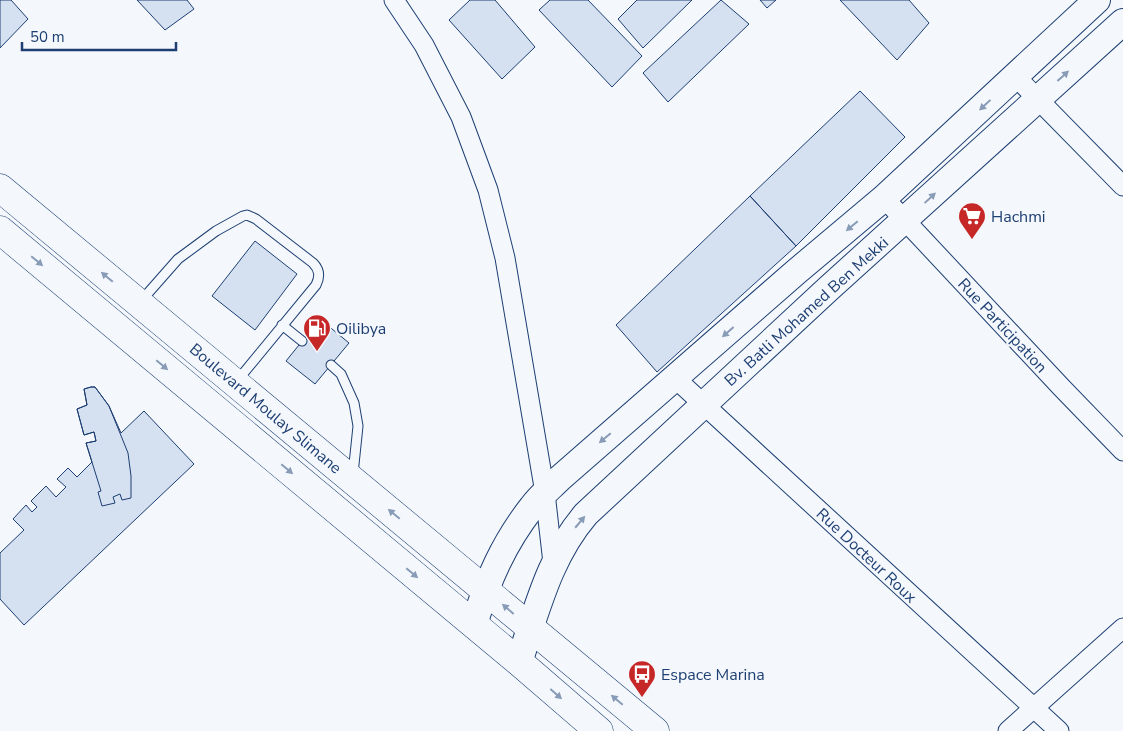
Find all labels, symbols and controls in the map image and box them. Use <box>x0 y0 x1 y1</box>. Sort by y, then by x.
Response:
scale bar <box>22 20 176 52</box>
text: 50 m <box>30 27 65 47</box>
one-way arrow <box>1057 70 1069 82</box>
one-way arrow <box>979 99 991 111</box>
one-way arrow <box>924 192 937 203</box>
supermarket icon: Hachmi <box>957 201 987 240</box>
place label: Hachmi <box>991 206 1046 228</box>
one-way arrow <box>846 220 858 232</box>
street label: Bv. Batli Mohamed Ben Mekki <box>720 232 893 391</box>
one-way arrow <box>31 255 44 266</box>
one-way arrow <box>100 271 113 282</box>
street label: Rue Participation <box>953 273 1052 378</box>
fuel station icon: Oilibya <box>302 313 332 352</box>
place label: Oilibya <box>336 318 386 340</box>
one-way arrow <box>723 326 735 338</box>
street label: Boulevard Moulay Slimane <box>185 338 346 479</box>
one-way arrow <box>156 359 169 370</box>
one-way arrow <box>599 433 612 444</box>
one-way arrow <box>280 463 293 474</box>
street label: Rue Docteur Roux <box>811 503 922 609</box>
one-way arrow <box>387 508 400 519</box>
one-way arrow <box>574 516 586 528</box>
one-way arrow <box>405 567 418 578</box>
one-way arrow <box>502 604 514 615</box>
bus stop icon: Espace Marina <box>627 659 657 698</box>
place label: Espace Marina <box>661 664 765 686</box>
one-way arrow <box>549 688 562 699</box>
one-way arrow <box>611 694 624 705</box>

